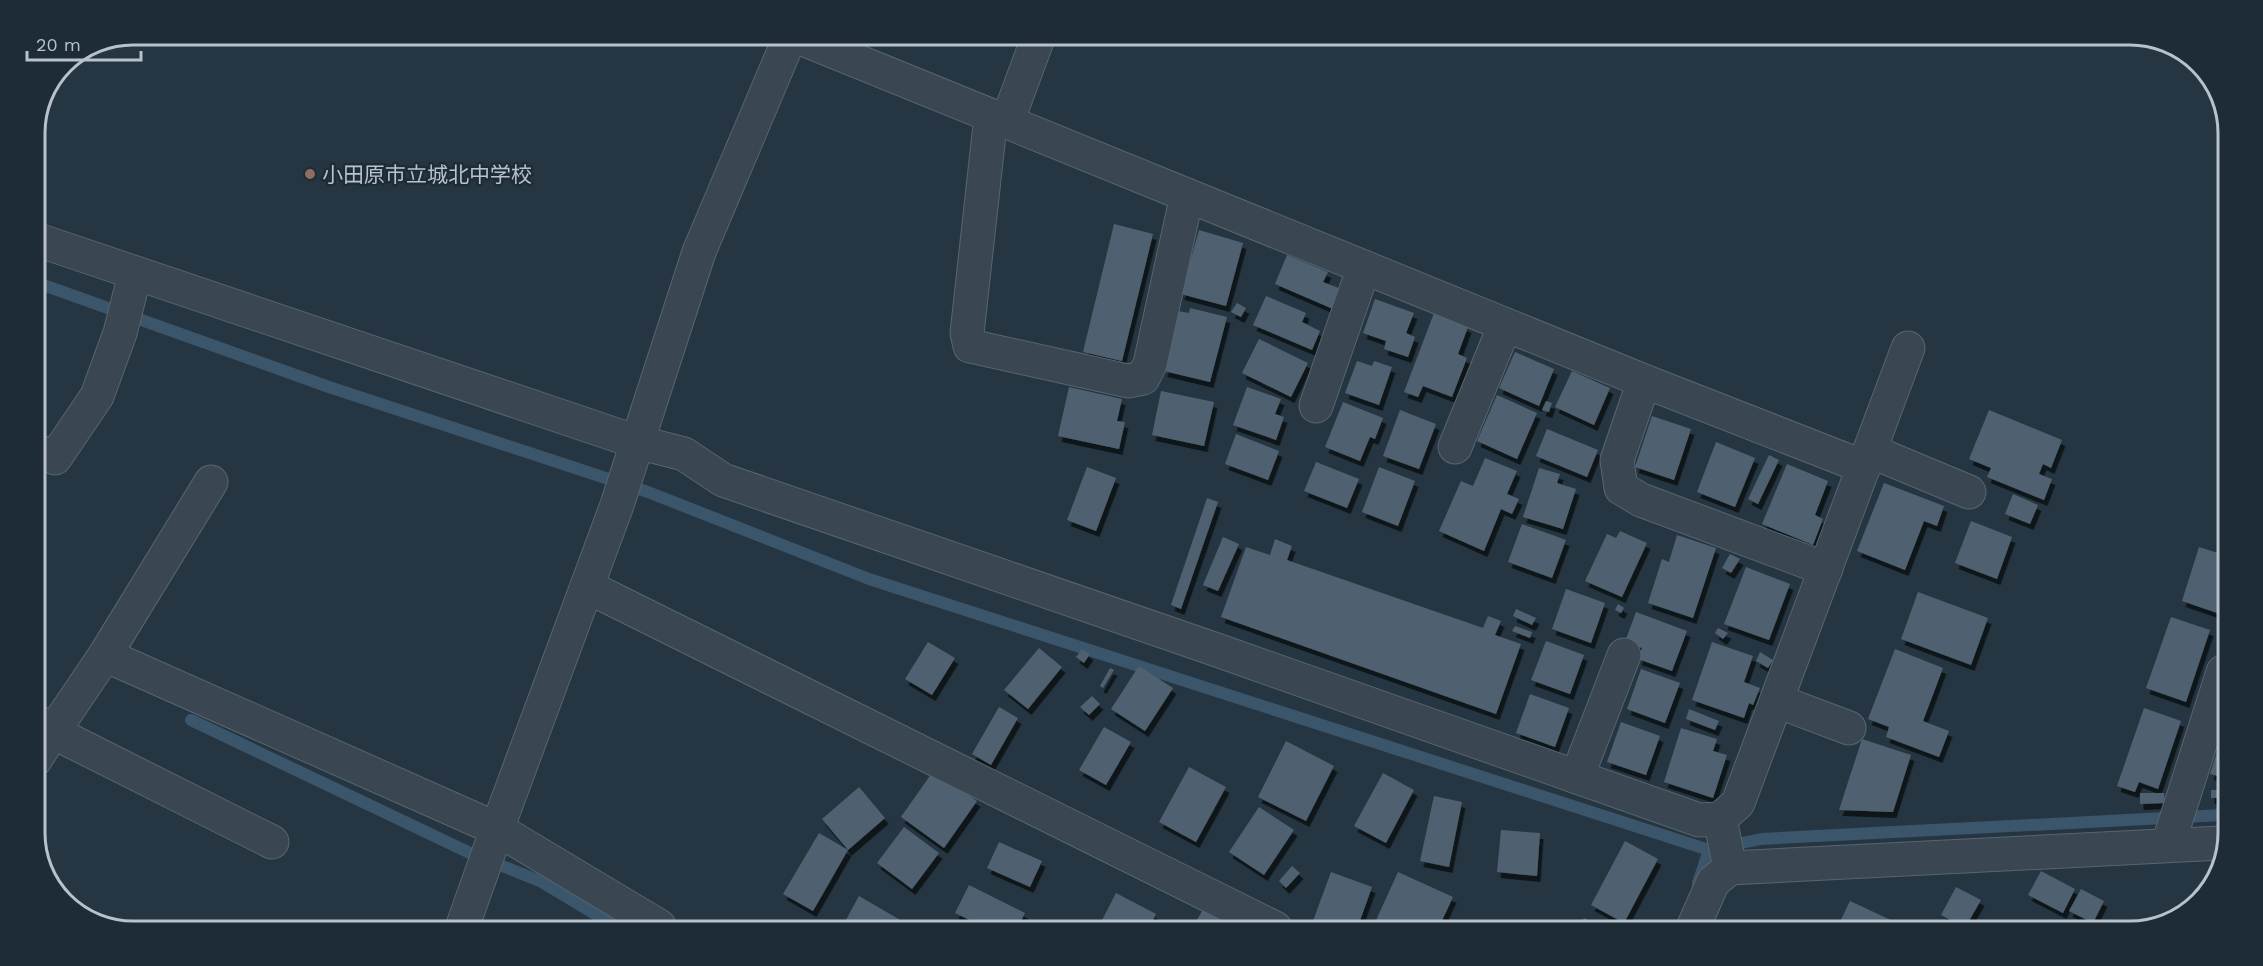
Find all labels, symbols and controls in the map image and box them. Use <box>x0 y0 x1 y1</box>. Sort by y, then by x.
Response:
scale bar <box>27 24 141 62</box>
text: 20 m <box>36 34 81 55</box>
place label: 小田原市立城北中学校 <box>322 162 532 187</box>
marker: 小田原市立城北中学校 <box>303 167 317 181</box>

